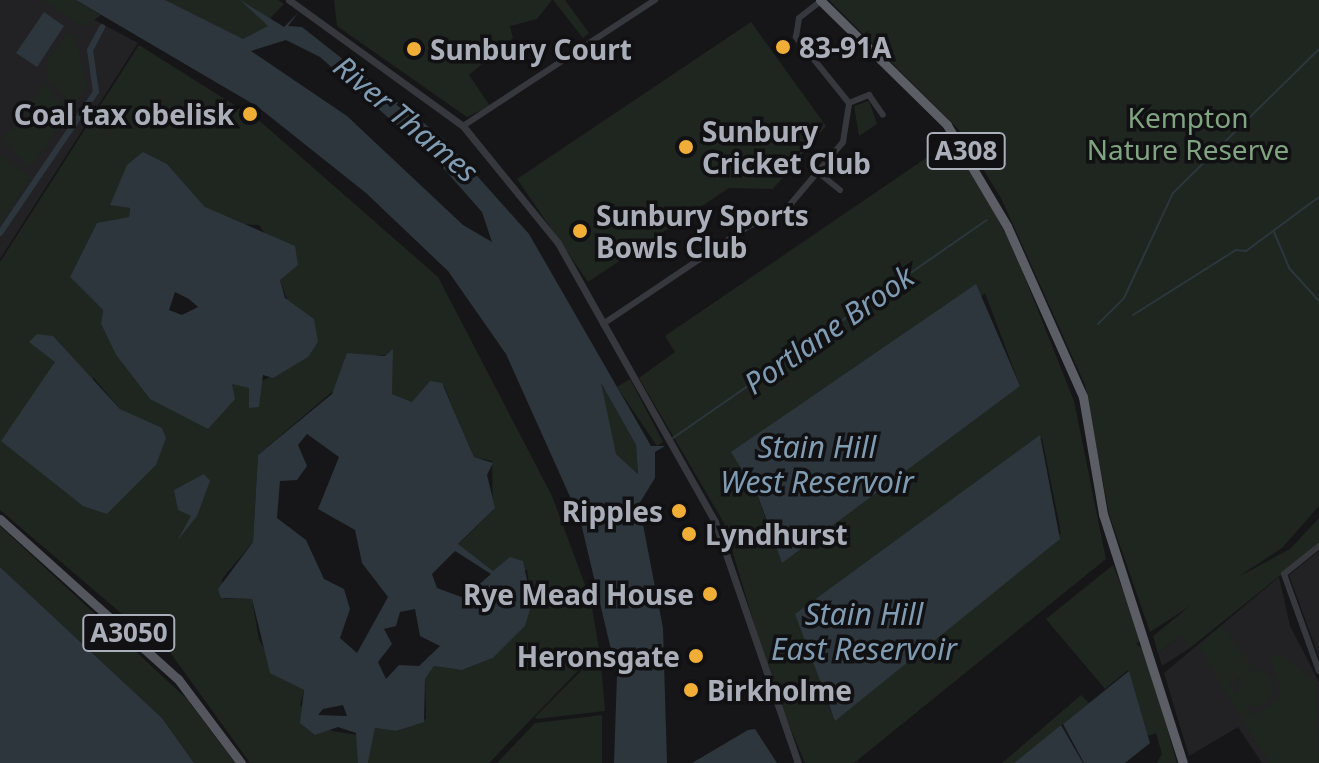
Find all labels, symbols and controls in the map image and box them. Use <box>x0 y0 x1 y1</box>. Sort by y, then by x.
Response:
place label: 83-91A <box>799 30 891 64</box>
place label: Sunbury Court <box>430 32 632 66</box>
marker: 83-91A <box>774 38 792 56</box>
marker: Sunbury Court <box>405 40 423 58</box>
water label: River Thames <box>327 48 485 190</box>
place label: Coal tax obelisk <box>14 97 234 131</box>
park label: Kempton Nature Reserve <box>1087 100 1289 166</box>
marker: Coal tax obelisk <box>241 105 259 123</box>
place label: Sunbury Cricket Club <box>702 114 871 180</box>
road number: A308 <box>926 129 1006 173</box>
marker: Sunbury Cricket Club <box>677 138 695 156</box>
place label: Sunbury Sports Bowls Club <box>596 198 809 264</box>
marker: Sunbury Sports Bowls Club <box>571 222 589 240</box>
water label: Portlane Brook <box>737 258 921 402</box>
water label: Stain Hill West Reservoir <box>720 429 914 500</box>
place label: Ripples <box>562 494 663 528</box>
marker: Ripples <box>670 502 688 520</box>
place label: Lyndhurst <box>705 517 848 551</box>
marker: Lyndhurst <box>680 525 698 543</box>
place label: Rye Mead House <box>463 577 694 611</box>
marker: Rye Mead House <box>701 585 719 603</box>
water label: Stain Hill East Reservoir <box>771 596 957 666</box>
road number: A3050 <box>81 611 177 655</box>
place label: Heronsgate <box>517 639 680 673</box>
marker: Heronsgate <box>687 647 705 665</box>
place label: Birkholme <box>707 673 852 707</box>
marker: Birkholme <box>682 681 700 699</box>

